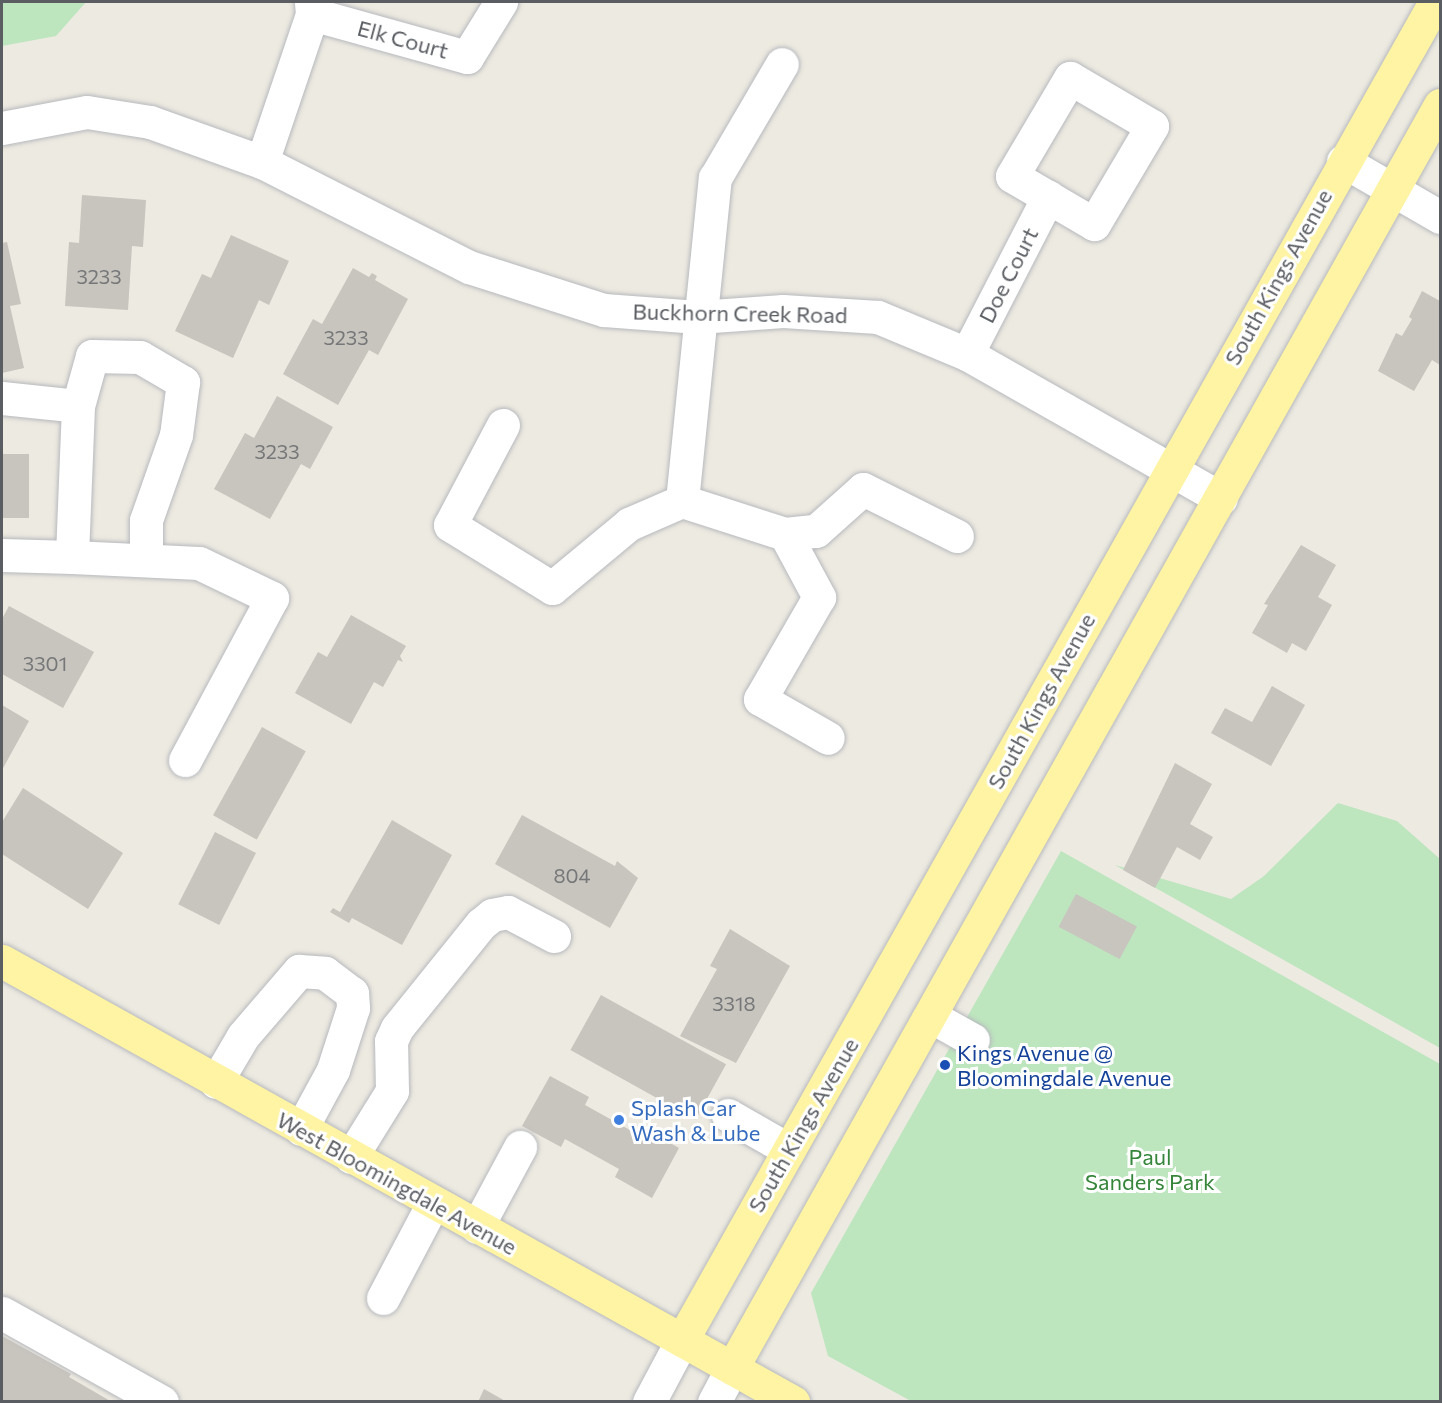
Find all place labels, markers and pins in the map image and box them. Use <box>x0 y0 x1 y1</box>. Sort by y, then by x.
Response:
place label: Kings Avenue @ Bloomingdale Avenue <box>957 1039 1171 1090</box>
marker: Kings Avenue @ Bloomingdale Avenue <box>938 1058 952 1072</box>
place label: Splash Car Wash & Lube <box>631 1094 760 1146</box>
marker: Splash Car Wash & Lube <box>612 1113 626 1127</box>

